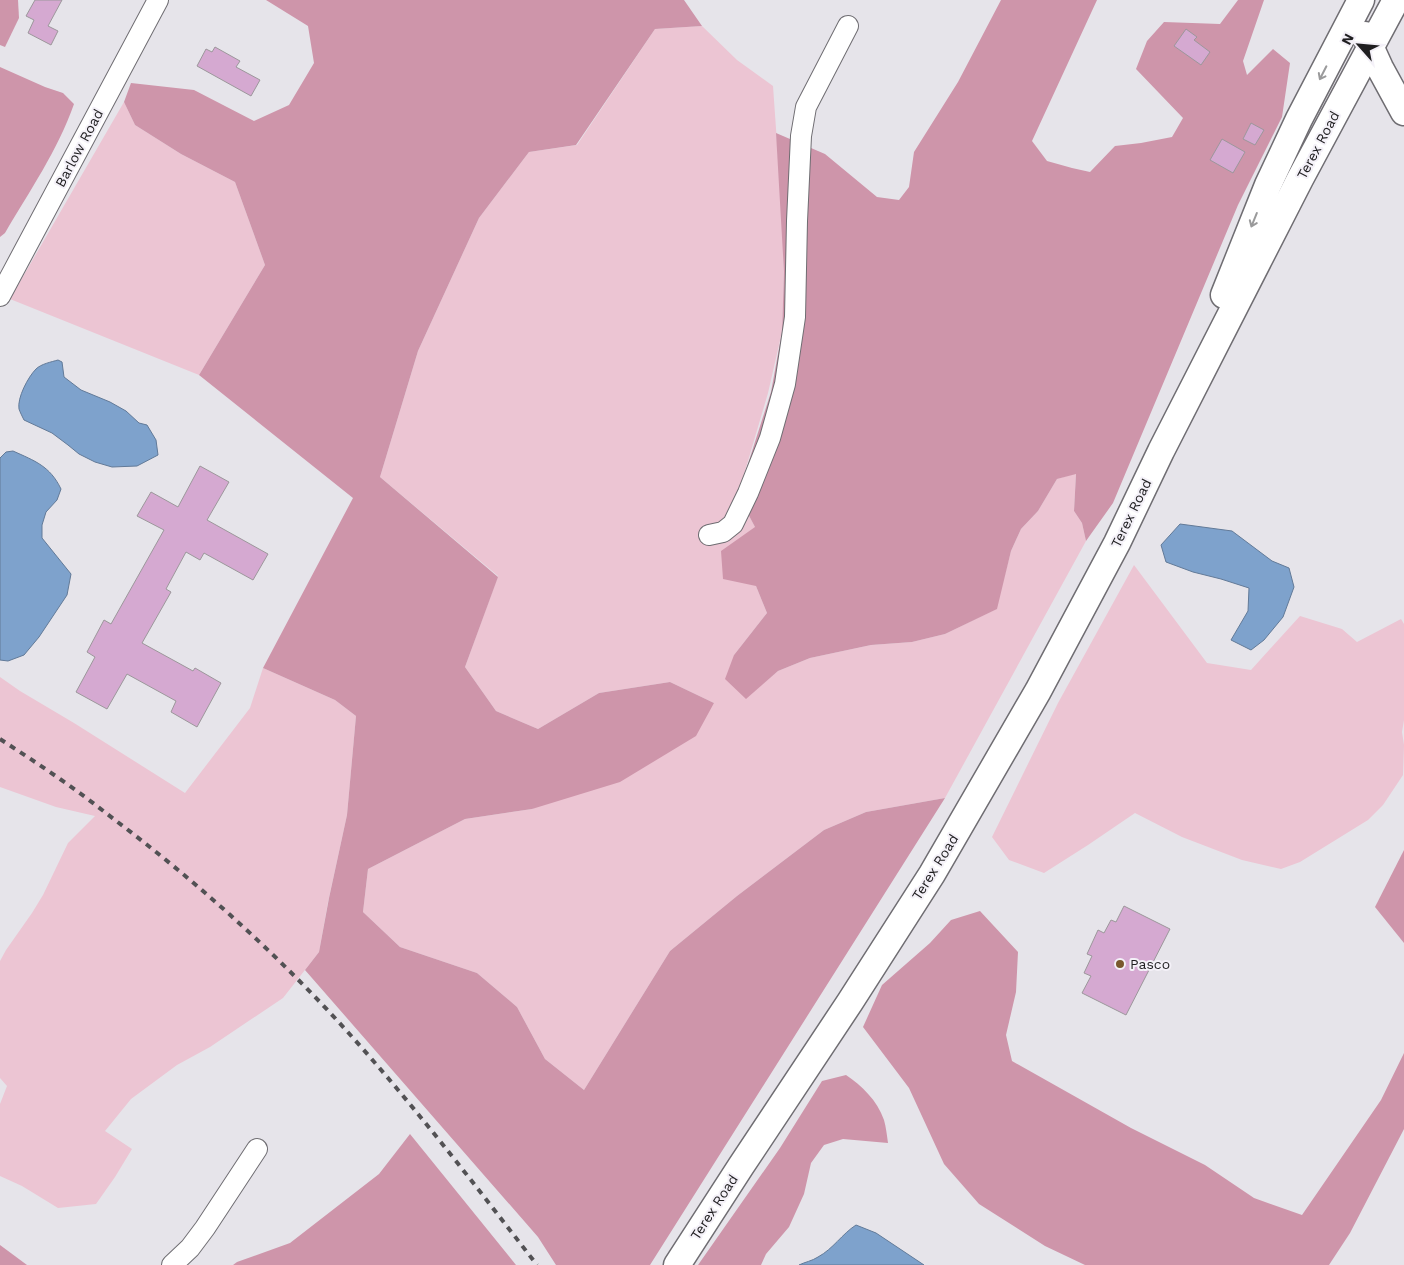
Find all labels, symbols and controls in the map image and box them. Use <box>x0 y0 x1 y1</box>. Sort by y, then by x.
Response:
north arrow <box>1334 20 1384 70</box>
text: N <box>1338 31 1357 47</box>
one-way arrow <box>1318 65 1327 80</box>
street label: Barlow Road <box>52 106 106 190</box>
street label: Terex Road <box>1293 108 1343 182</box>
one-way arrow <box>1249 212 1258 227</box>
street label: Terex Road <box>1107 476 1155 550</box>
street label: Terex Road <box>908 831 962 903</box>
place label: Pasco <box>1130 956 1170 972</box>
marker: Pasco <box>1114 958 1126 970</box>
street label: Terex Road <box>687 1171 741 1243</box>

